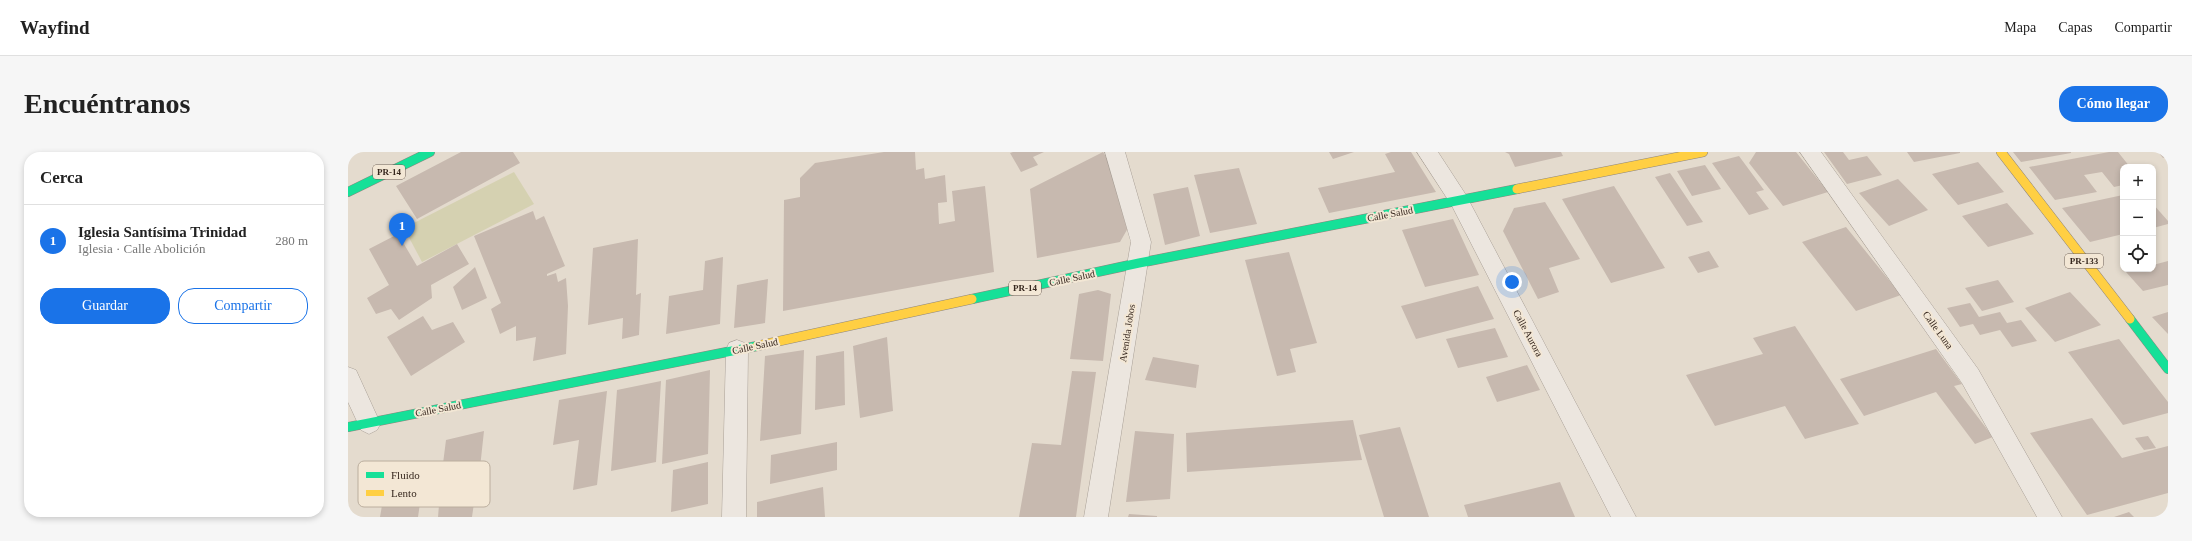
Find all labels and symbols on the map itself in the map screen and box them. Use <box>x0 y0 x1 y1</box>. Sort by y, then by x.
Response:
road number: PR-14 <box>373 165 405 179</box>
street label: Calle Salud <box>1366 204 1414 224</box>
pin: 1 <box>389 213 415 246</box>
road number: PR-133 <box>2065 254 2103 268</box>
street label: Calle Salud <box>1048 268 1096 288</box>
your location <box>1502 272 1522 292</box>
road number: PR-14 <box>1009 281 1041 295</box>
street label: Avenida Jobos <box>1117 303 1137 363</box>
street label: Calle Aurora <box>1511 308 1545 359</box>
street label: Calle Luna <box>1921 309 1956 352</box>
street label: Calle Salud <box>731 336 779 356</box>
street label: Calle Salud <box>414 399 462 419</box>
legend <box>358 461 490 507</box>
text: Fluido <box>391 469 420 481</box>
text: Lento <box>391 487 417 499</box>

